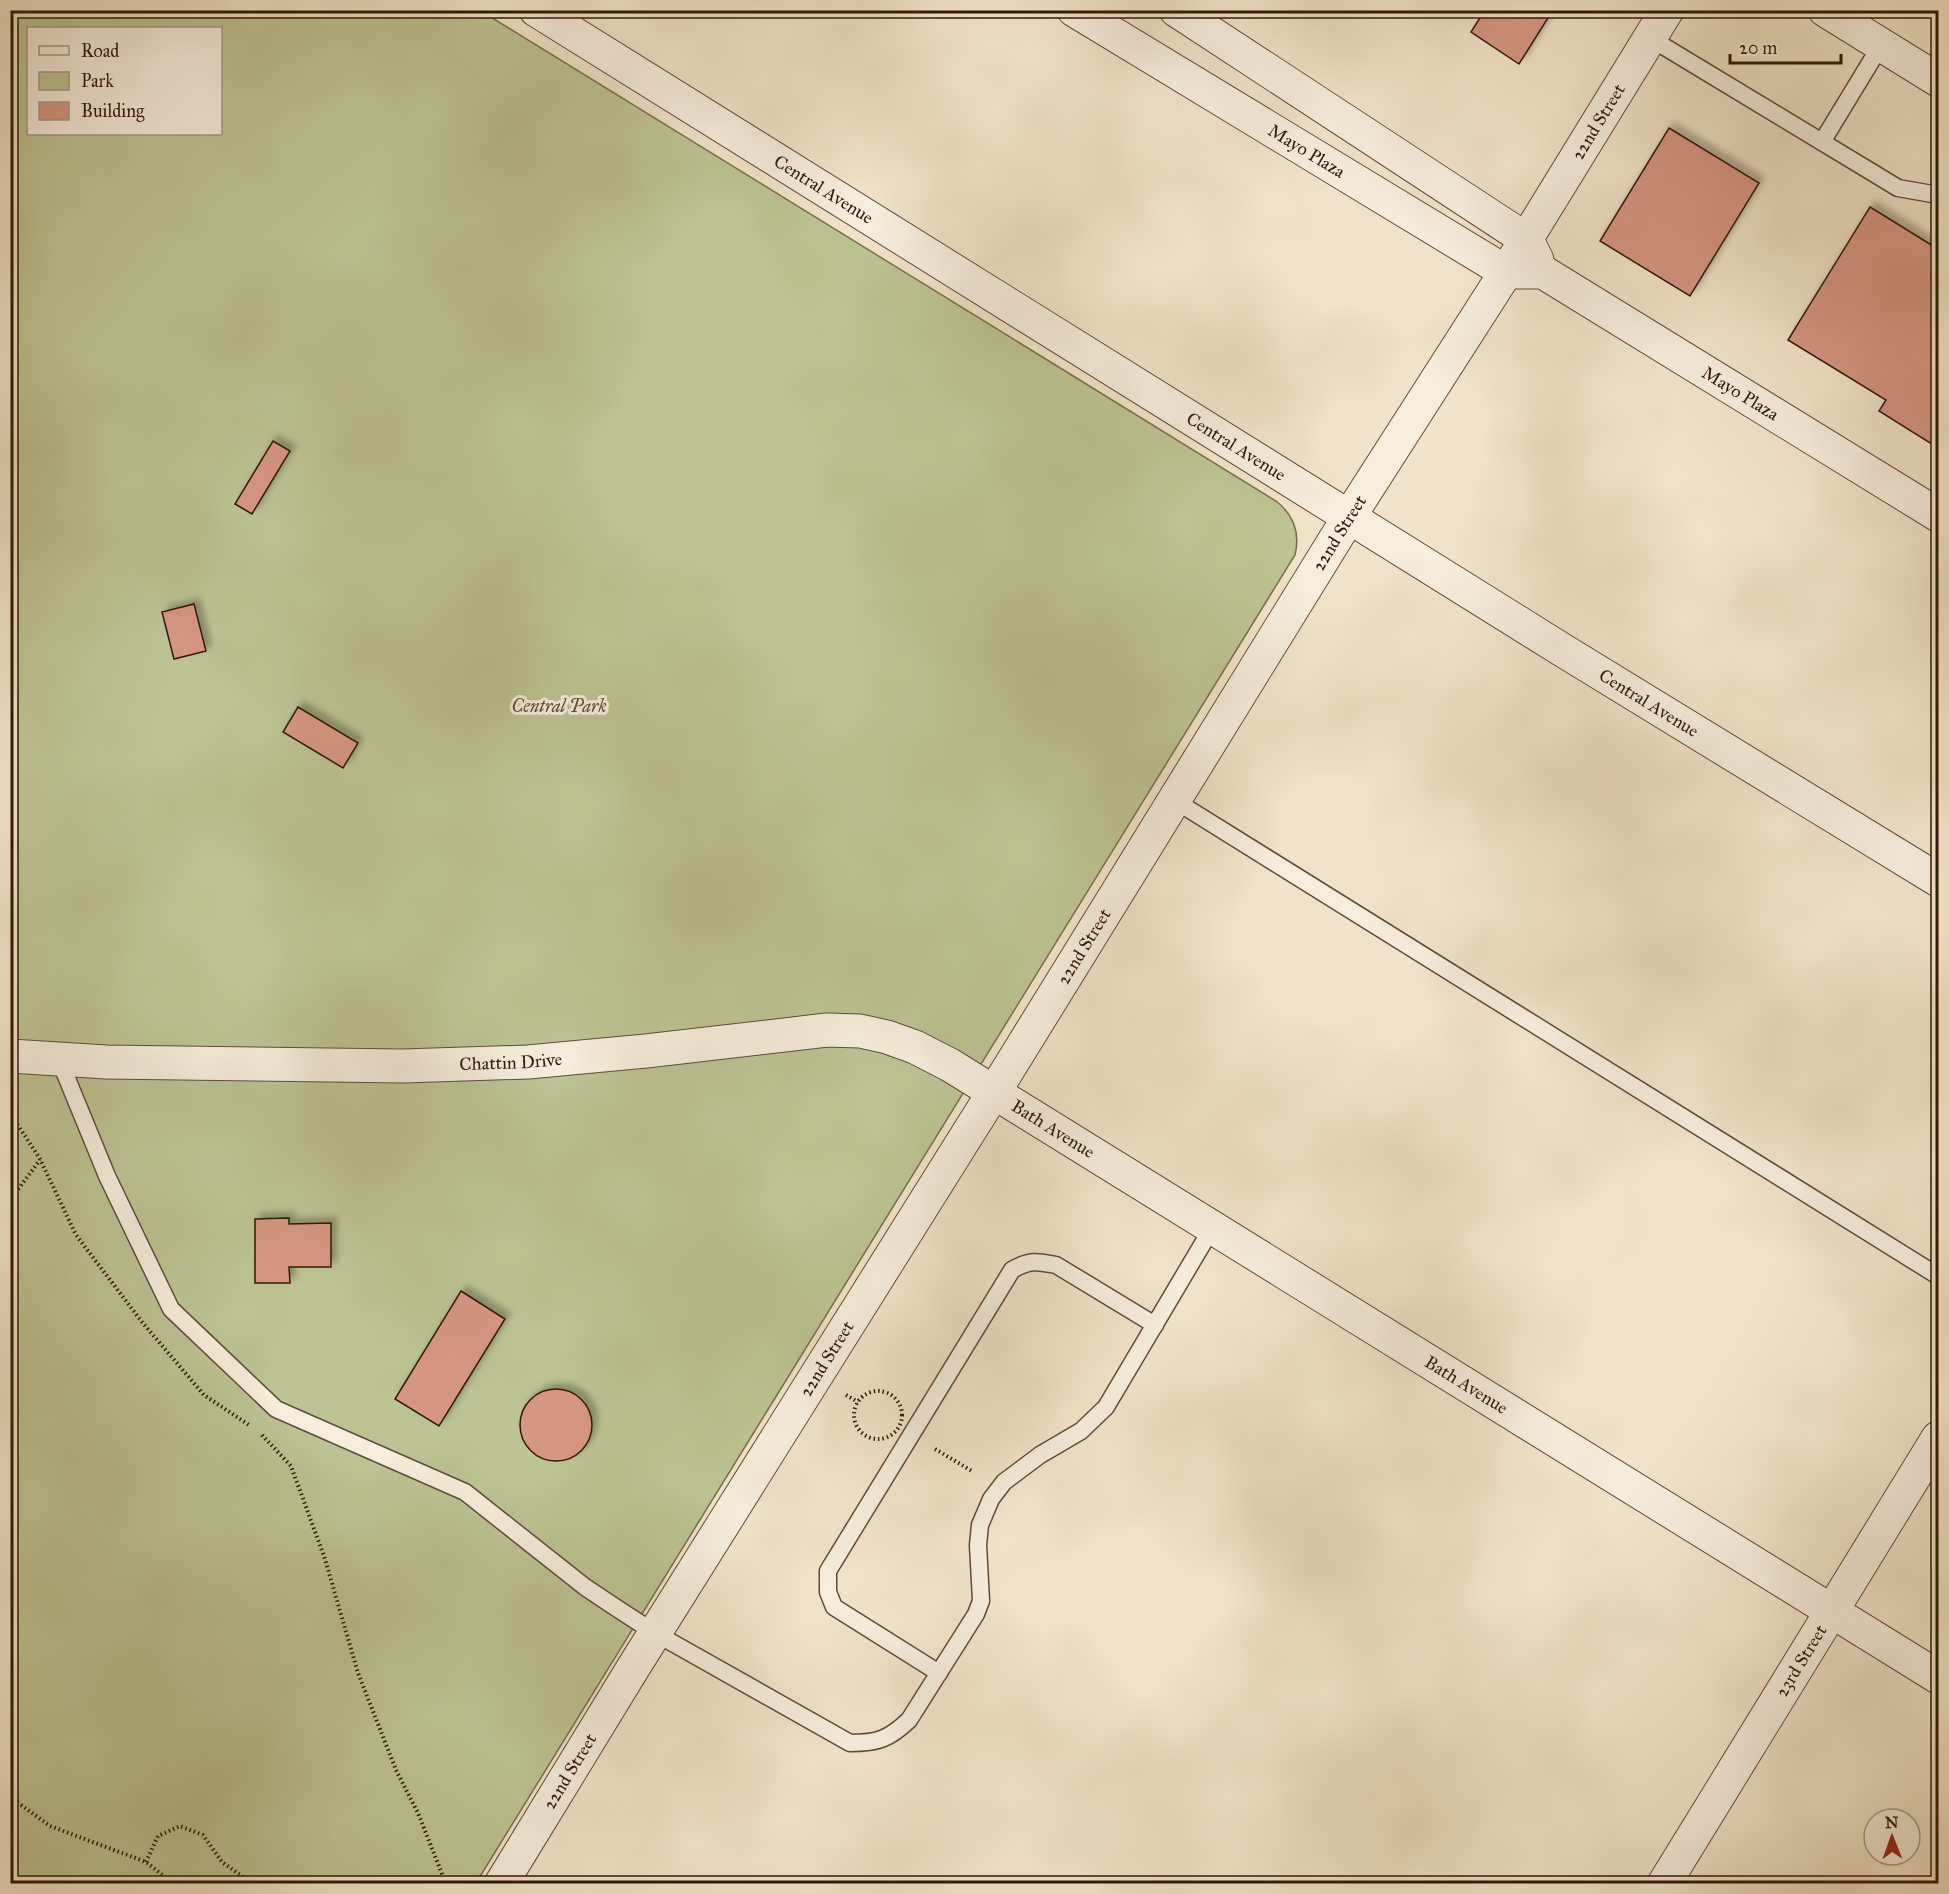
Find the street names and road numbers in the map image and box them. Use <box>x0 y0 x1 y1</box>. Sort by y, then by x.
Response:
street label: 22nd Street <box>1567 79 1630 164</box>
street label: Mayo Plaza <box>1264 119 1349 183</box>
street label: Central Avenue <box>770 150 877 229</box>
street label: Mayo Plaza <box>1698 362 1783 426</box>
street label: Central Avenue <box>1182 407 1290 486</box>
street label: 22nd Street <box>1307 490 1371 575</box>
street label: Central Avenue <box>1595 664 1703 742</box>
street label: 22nd Street <box>1052 904 1116 989</box>
street label: Chattin Drive <box>459 1048 563 1075</box>
street label: Bath Avenue <box>1007 1095 1099 1163</box>
street label: 22nd Street <box>795 1316 859 1401</box>
street label: Bath Avenue <box>1421 1351 1512 1419</box>
street label: 23rd Street <box>1771 1620 1832 1701</box>
street label: 22nd Street <box>538 1729 602 1813</box>

